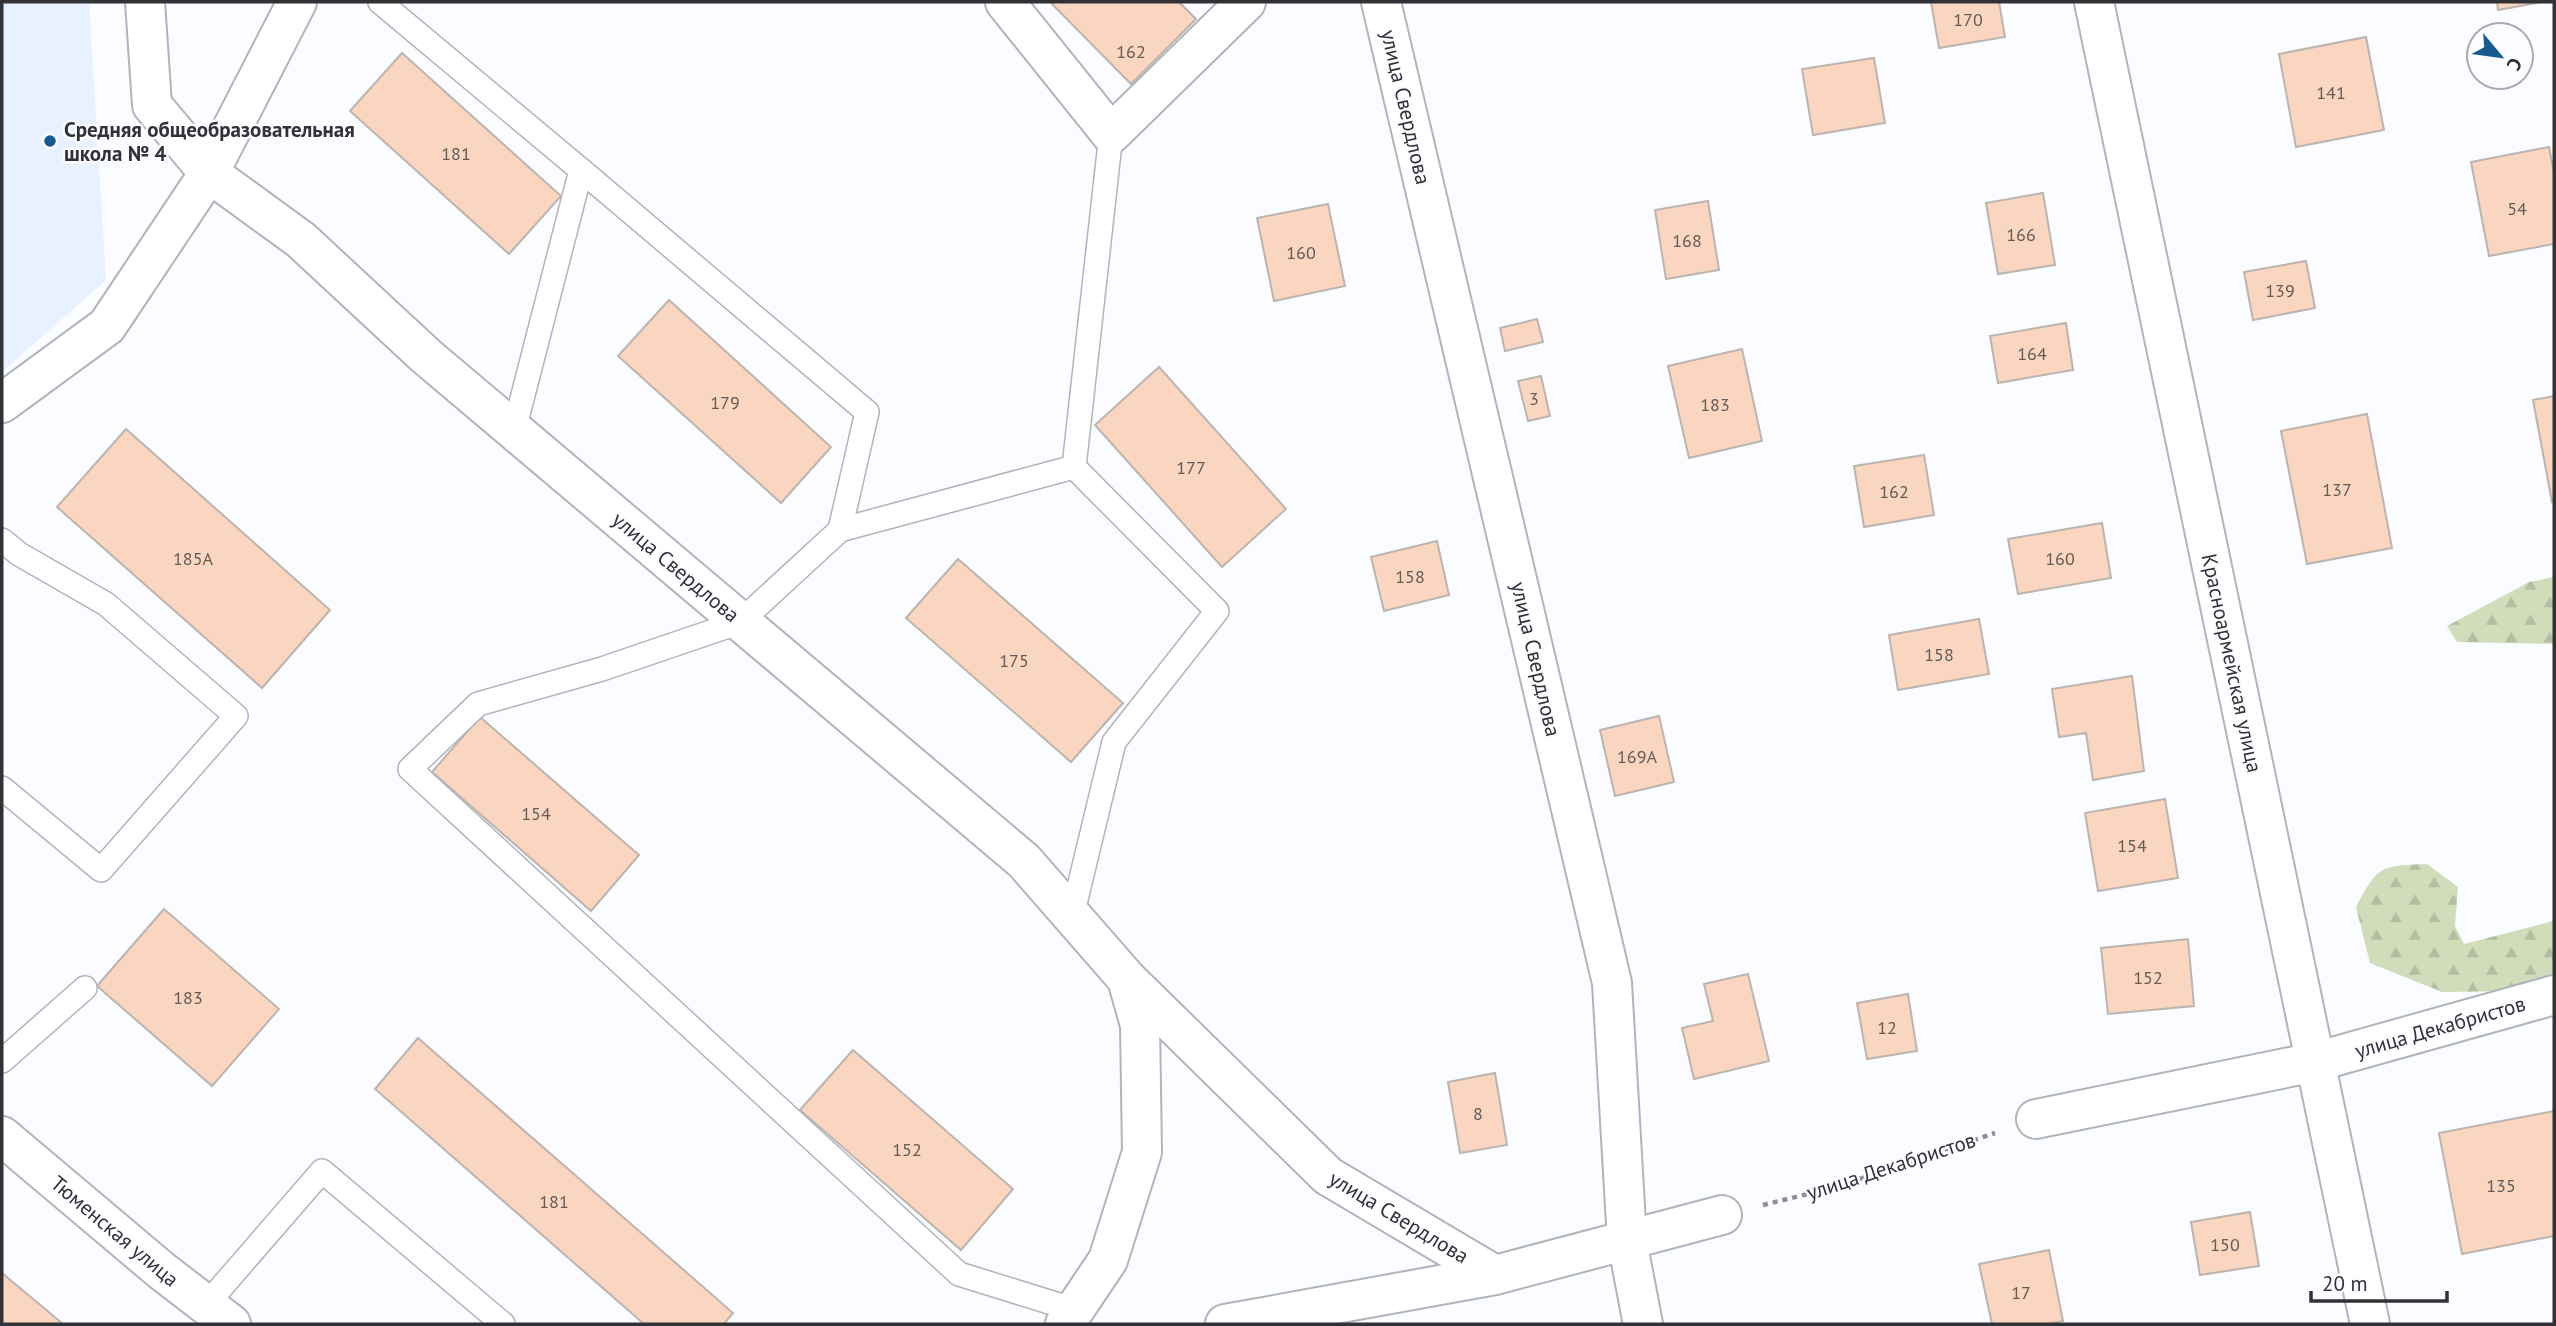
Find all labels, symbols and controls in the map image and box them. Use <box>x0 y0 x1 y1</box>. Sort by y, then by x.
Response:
house number: 170 <box>1953 8 1983 31</box>
north arrow <box>2465 21 2535 91</box>
street label: улица Свердлова <box>1375 27 1437 187</box>
house number: 162 <box>1116 40 1146 63</box>
text: С <box>2502 54 2528 75</box>
house number: 141 <box>2316 81 2346 104</box>
place label: Средняя общеобразовательная школа № 4 <box>64 116 355 167</box>
marker: Средняя общеобразовательная школа № 4 <box>42 133 58 149</box>
house number: 181 <box>441 142 471 165</box>
house number: 54 <box>2507 197 2527 220</box>
house number: 166 <box>2006 223 2036 246</box>
house number: 168 <box>1672 229 1702 252</box>
house number: 160 <box>1286 241 1316 264</box>
house number: 139 <box>2265 279 2295 302</box>
house number: 164 <box>2017 342 2047 365</box>
house number: 3 <box>1529 387 1539 410</box>
house number: 179 <box>710 391 740 414</box>
house number: 183 <box>1700 393 1730 416</box>
house number: 177 <box>1176 456 1206 479</box>
house number: 137 <box>2322 478 2352 501</box>
house number: 162 <box>1879 480 1909 503</box>
street label: улица Свердлова <box>607 506 745 628</box>
house number: 185А <box>173 547 213 570</box>
house number: 160 <box>2045 547 2075 570</box>
street label: Красноармейская улица <box>2196 551 2268 775</box>
house number: 158 <box>1395 565 1425 588</box>
street label: улица Свердлова <box>1505 579 1567 739</box>
house number: 158 <box>1924 643 1954 666</box>
house number: 175 <box>999 649 1029 672</box>
house number: 169А <box>1617 745 1657 768</box>
house number: 154 <box>521 802 551 825</box>
house number: 154 <box>2117 834 2147 857</box>
house number: 152 <box>2133 966 2163 989</box>
house number: 183 <box>173 986 203 1009</box>
street label: улица Декабристов <box>2352 990 2528 1064</box>
house number: 12 <box>1877 1016 1897 1039</box>
house number: 8 <box>1473 1102 1483 1125</box>
street label: улица Декабристов <box>1803 1126 1979 1206</box>
house number: 152 <box>892 1138 922 1161</box>
street label: улица Свердлова <box>1324 1165 1474 1269</box>
street label: Тюменская улица <box>45 1170 185 1292</box>
house number: 135 <box>2486 1174 2516 1197</box>
house number: 181 <box>539 1190 569 1213</box>
house number: 150 <box>2210 1233 2240 1256</box>
scale bar <box>2311 1260 2448 1304</box>
text: 20 m <box>2322 1270 2368 1297</box>
house number: 17 <box>2011 1281 2031 1304</box>

